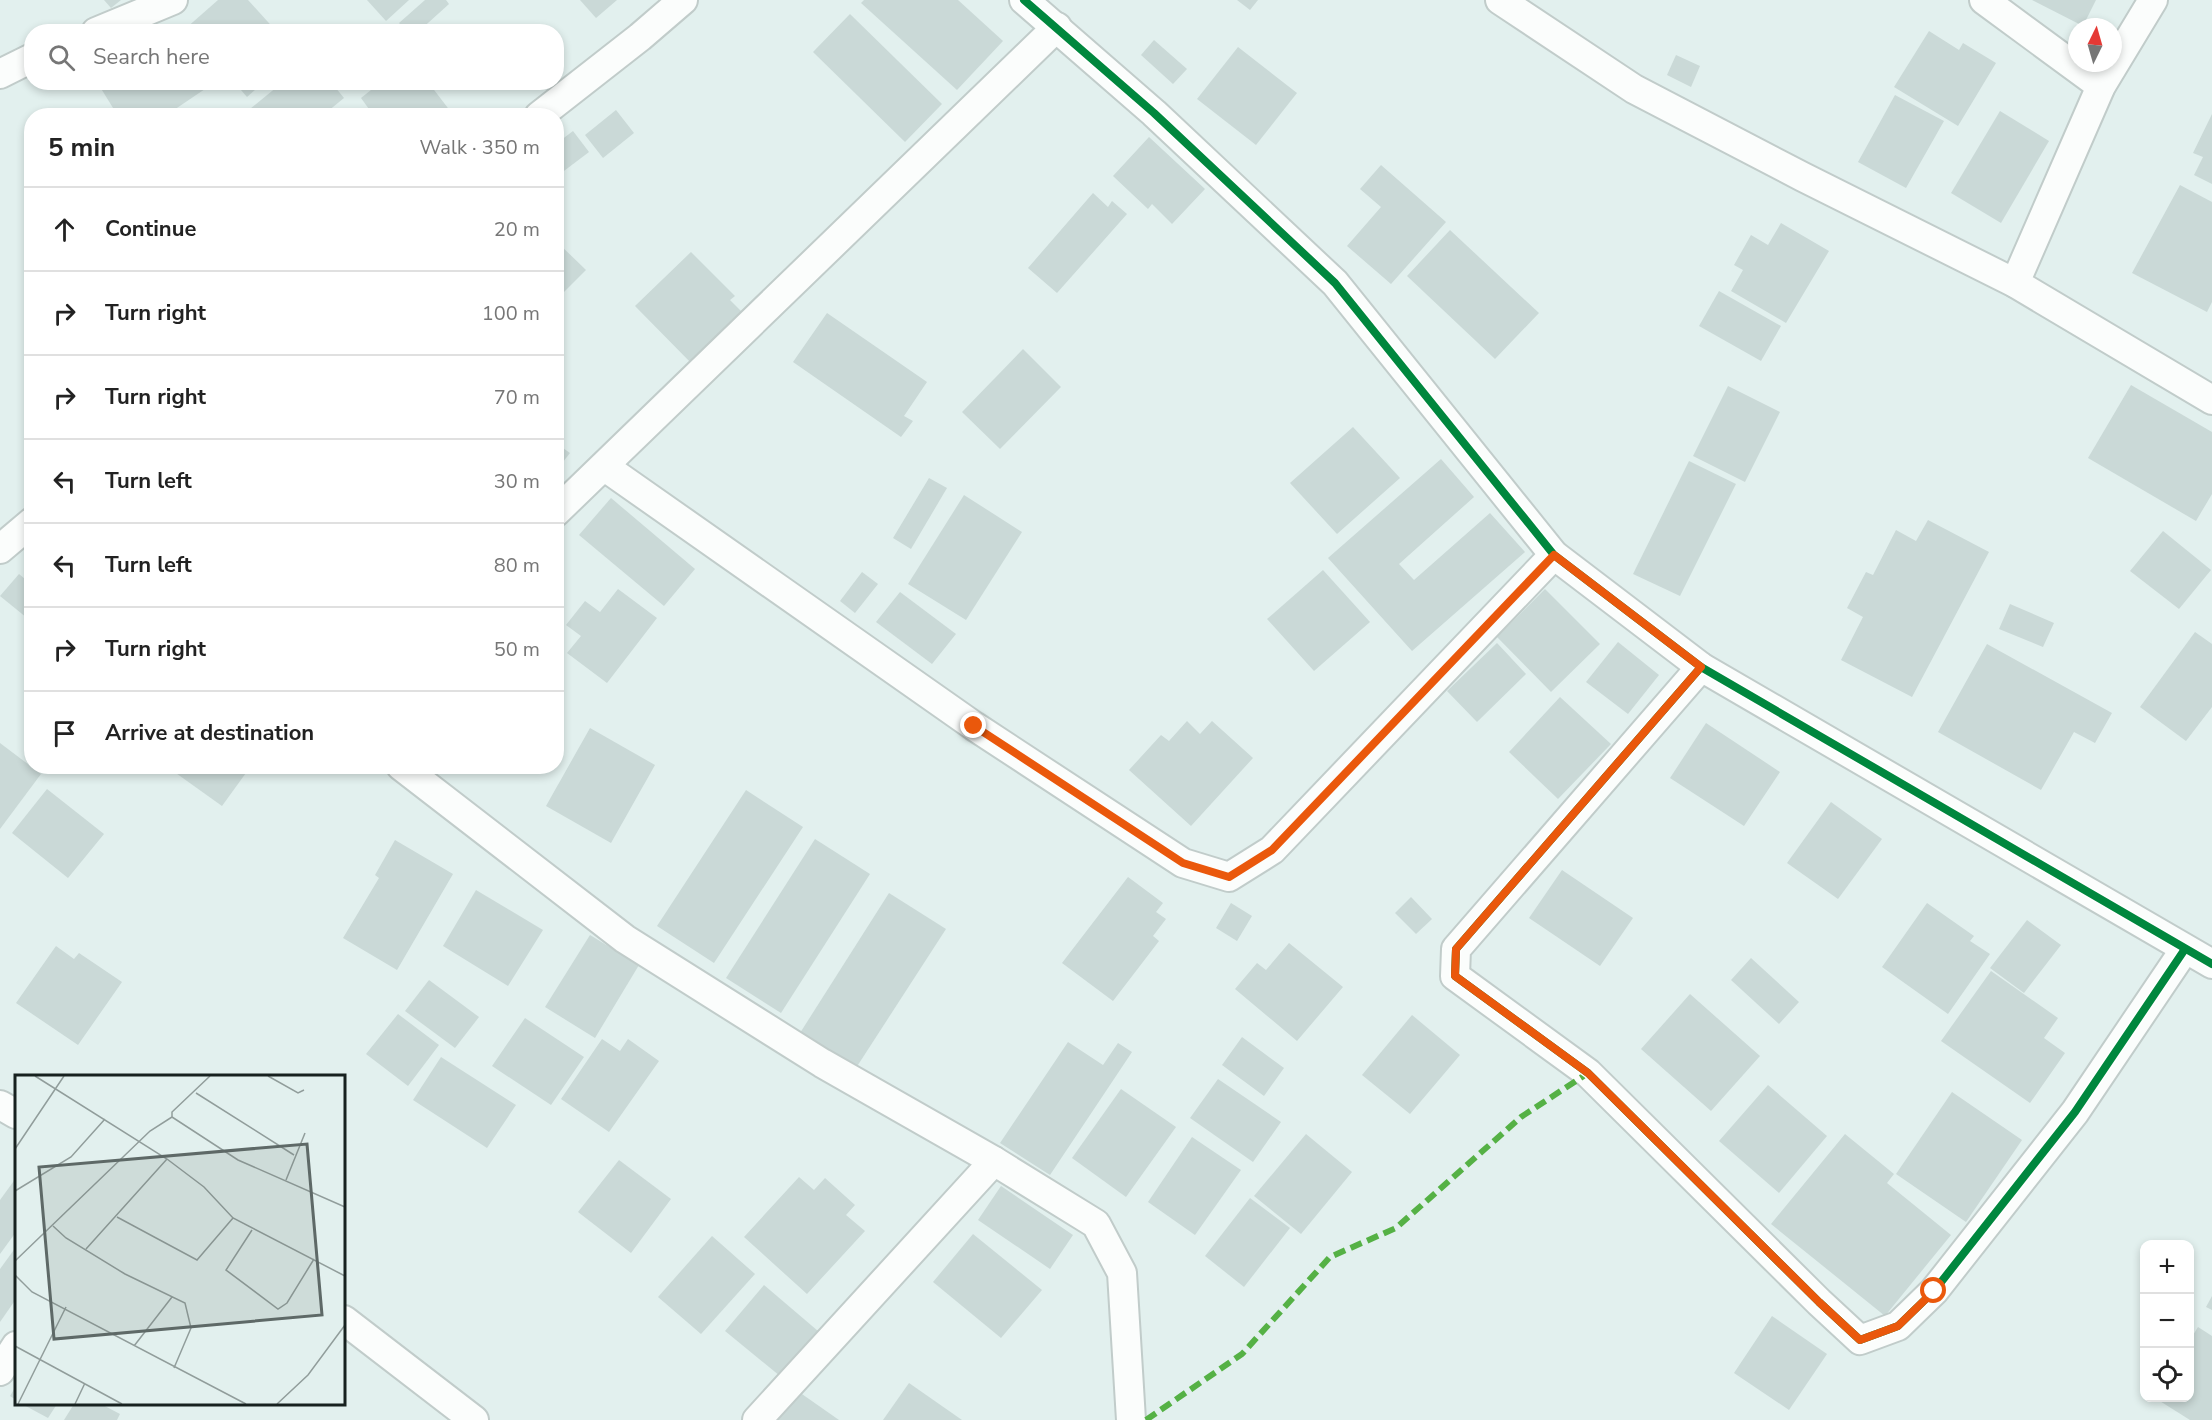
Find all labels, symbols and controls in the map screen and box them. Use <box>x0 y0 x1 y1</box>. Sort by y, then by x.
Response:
north arrow <box>2068 18 2122 72</box>
search box <box>24 24 564 90</box>
icon: search <box>45 41 78 74</box>
text: Search here <box>93 42 210 72</box>
text: 5 min <box>48 130 115 165</box>
text: Walk · 350 m <box>420 134 540 161</box>
icon: ahead <box>48 213 81 246</box>
text: Continue <box>105 214 196 244</box>
text: 20 m <box>494 216 540 243</box>
icon: right <box>48 297 81 330</box>
text: Turn right <box>105 298 206 328</box>
text: 100 m <box>482 300 540 327</box>
icon: right <box>48 381 81 414</box>
text: Turn right <box>105 382 206 412</box>
text: 70 m <box>494 384 540 411</box>
icon: left <box>48 465 81 498</box>
text: Turn left <box>105 466 192 496</box>
text: 30 m <box>494 468 540 495</box>
icon: left <box>48 549 81 582</box>
text: Turn left <box>105 550 192 580</box>
text: 80 m <box>494 552 540 579</box>
icon: right <box>48 633 81 666</box>
text: Turn right <box>105 634 206 664</box>
text: 50 m <box>494 636 540 663</box>
route end <box>960 712 986 738</box>
icon: arrive <box>48 717 81 750</box>
text: Arrive at destination <box>105 718 314 748</box>
inset map <box>15 1075 345 1405</box>
map controls <box>2140 1240 2194 1402</box>
button: + <box>2140 1240 2194 1294</box>
route start <box>1920 1277 1946 1303</box>
button: − <box>2140 1294 2194 1348</box>
button: locate <box>2140 1348 2194 1402</box>

